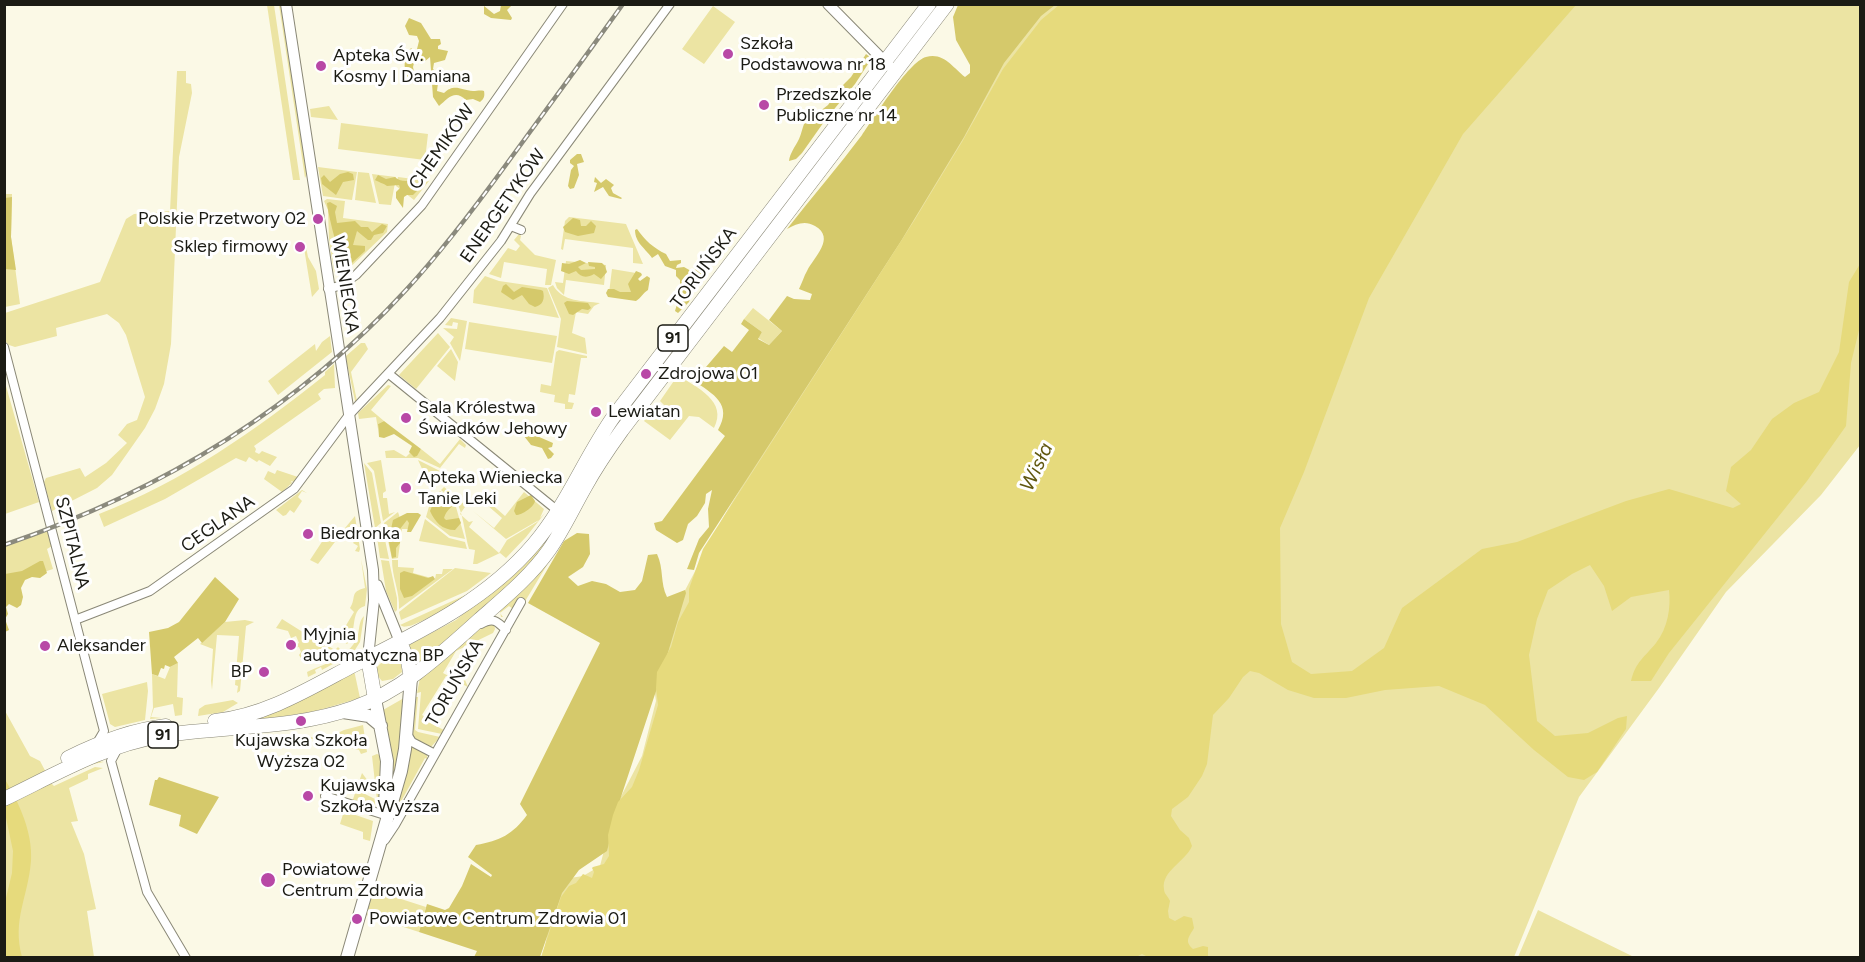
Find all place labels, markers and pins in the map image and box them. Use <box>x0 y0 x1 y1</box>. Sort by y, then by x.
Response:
place label: Szkoła Podstawowa nr 18 <box>740 33 886 76</box>
place label: Apteka Św. Kosmy I Damiana <box>333 45 471 88</box>
marker: Szkoła Podstawowa nr 18 <box>721 47 735 61</box>
marker: Apteka Św. Kosmy I Damiana <box>314 59 328 73</box>
place label: Przedszkole Publiczne nr 14 <box>776 84 897 127</box>
marker: Przedszkole Publiczne nr 14 <box>757 98 771 112</box>
place label: Polskie Przetwory 02 <box>138 208 306 230</box>
marker: Polskie Przetwory 02 <box>311 212 325 226</box>
place label: Sklep firmowy <box>173 236 288 258</box>
marker: Sklep firmowy <box>293 240 307 254</box>
place label: Zdrojowa 01 <box>658 363 758 385</box>
marker: Zdrojowa 01 <box>639 367 653 381</box>
place label: Sala Królestwa Świadków Jehowy <box>418 397 567 440</box>
place label: Lewiatan <box>608 401 680 423</box>
marker: Lewiatan <box>589 405 603 419</box>
marker: Sala Królestwa Świadków Jehowy <box>399 411 413 425</box>
place label: Apteka Wieniecka Tanie Leki <box>418 467 562 510</box>
marker: Apteka Wieniecka Tanie Leki <box>399 481 413 495</box>
place label: Biedronka <box>320 523 400 545</box>
marker: Biedronka <box>301 527 315 541</box>
place label: Myjnia automatyczna BP <box>303 624 444 666</box>
place label: Aleksander <box>57 635 146 657</box>
marker: Myjnia automatyczna BP <box>284 638 298 652</box>
marker: Aleksander <box>38 639 52 653</box>
place label: BP <box>231 661 252 683</box>
marker: BP <box>257 665 271 679</box>
marker: Kujawska Szkoła Wyższa 02 <box>294 714 308 728</box>
place label: Kujawska Szkoła Wyższa 02 <box>235 730 367 772</box>
place label: Kujawska Szkoła Wyższa <box>320 775 440 818</box>
marker: Kujawska Szkoła Wyższa <box>301 789 315 803</box>
place label: Powiatowe Centrum Zdrowia <box>282 859 423 902</box>
marker: Powiatowe Centrum Zdrowia <box>259 871 277 889</box>
place label: Powiatowe Centrum Zdrowia 01 <box>369 908 627 930</box>
marker: Powiatowe Centrum Zdrowia 01 <box>350 912 364 926</box>

